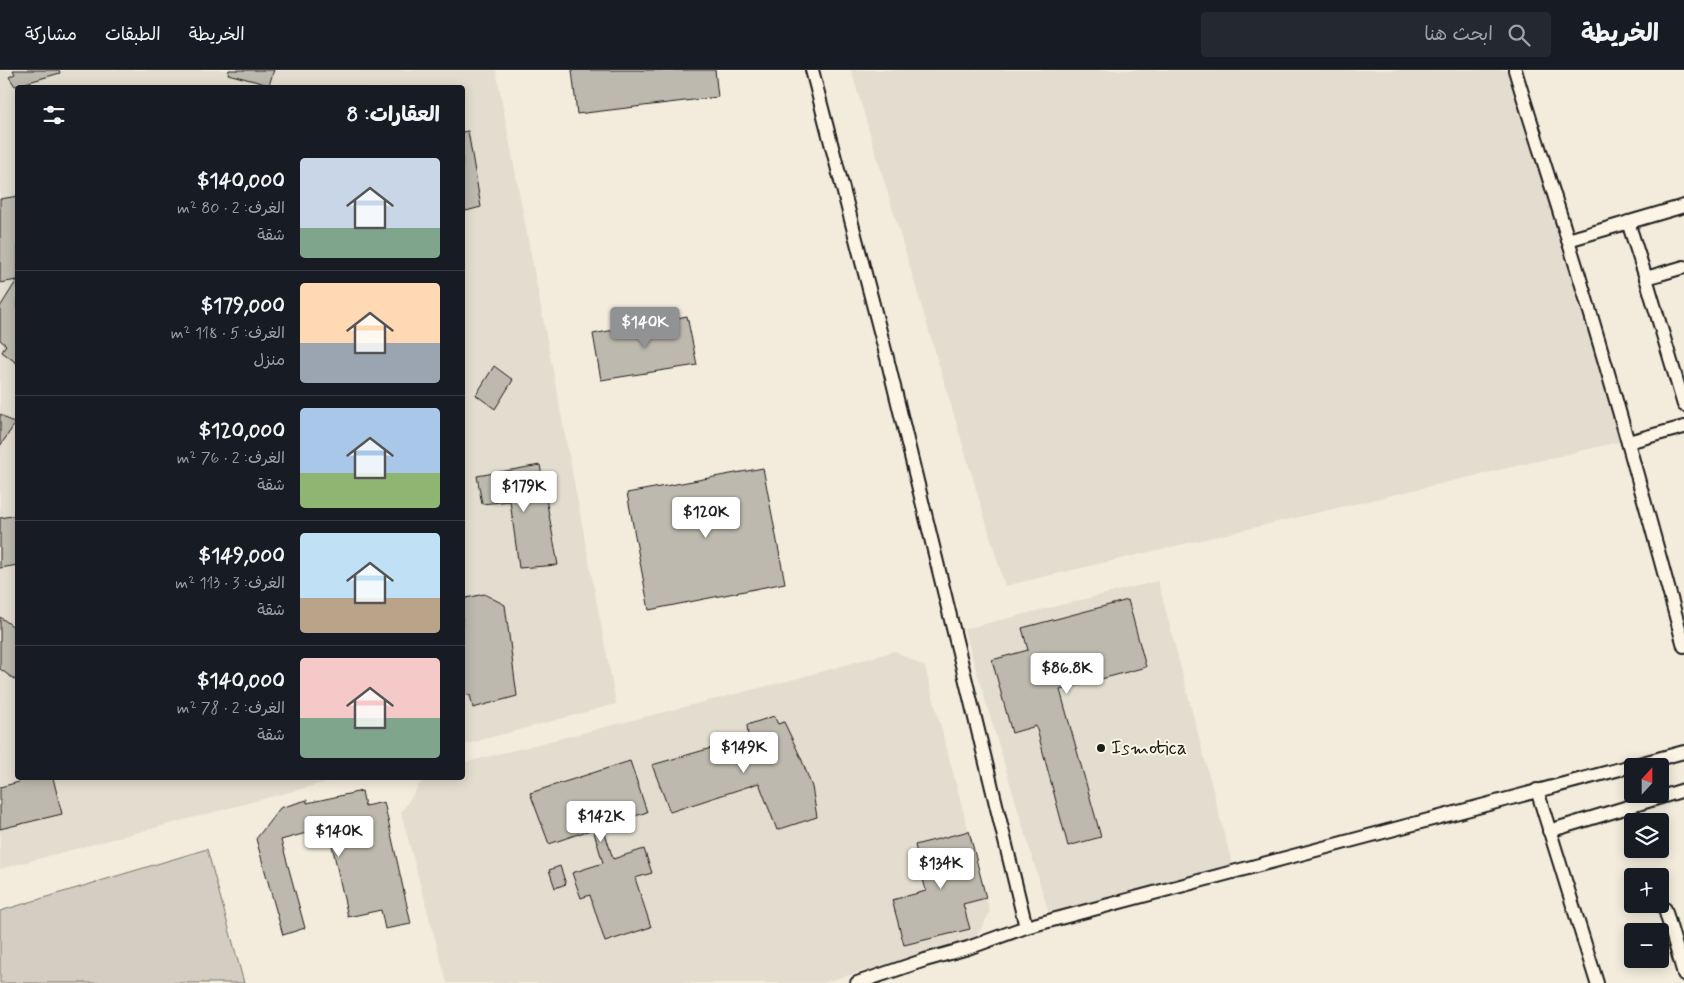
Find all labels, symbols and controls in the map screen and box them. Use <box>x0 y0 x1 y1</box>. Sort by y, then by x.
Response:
search box <box>1201 12 1551 57</box>
text: الخريطة <box>1581 19 1659 50</box>
icon: search <box>1505 21 1533 49</box>
text: ابحث هنا <box>1424 22 1493 47</box>
text: مشاركة <box>25 23 77 47</box>
text: الطبقات <box>105 23 161 47</box>
text: الخريطة <box>189 23 245 47</box>
icon: filters <box>40 101 68 129</box>
text: العقارات: 8 <box>347 101 440 129</box>
text: $140,000 <box>197 167 285 195</box>
icon: home <box>340 178 400 238</box>
text: الغرف: 2 · 80 m² <box>177 198 285 219</box>
text: شقة <box>257 225 285 246</box>
text: $179,000 <box>201 292 285 320</box>
icon: home <box>340 303 400 363</box>
pin: $140K <box>610 306 680 349</box>
text: $140K <box>621 312 669 333</box>
text: الغرف: 5 · 118 m² <box>171 323 285 344</box>
text: منزل <box>253 350 285 371</box>
text: $120,000 <box>199 417 285 445</box>
icon: home <box>340 428 400 488</box>
text: الغرف: 2 · 76 m² <box>177 448 285 469</box>
pin: $179K <box>489 470 559 513</box>
text: شقة <box>257 475 285 496</box>
text: $179K <box>502 476 546 497</box>
pin: $120K <box>671 496 741 539</box>
text: $120K <box>683 502 729 523</box>
text: $149,000 <box>199 542 285 570</box>
icon: home <box>340 553 400 613</box>
text: الغرف: 3 · 113 m² <box>175 573 285 594</box>
text: شقة <box>257 600 285 621</box>
pin: $86.8K <box>1026 652 1108 695</box>
text: $86.8K <box>1042 658 1092 679</box>
text: $140,000 <box>197 667 285 695</box>
icon: home <box>340 678 400 738</box>
text: الغرف: 2 · 78 m² <box>177 698 285 719</box>
text: شقة <box>257 725 285 746</box>
pin: $149K <box>709 732 779 774</box>
place label: Ismotica <box>1111 735 1187 762</box>
text: $149K <box>721 737 767 758</box>
marker: Ismotica <box>1095 742 1107 754</box>
north arrow <box>1624 758 1669 802</box>
map controls <box>1624 758 1669 968</box>
pin: $142K <box>566 800 636 843</box>
text: $142K <box>577 806 625 827</box>
button: layers <box>1624 813 1669 858</box>
pin: $140K <box>304 816 374 858</box>
text: $140K <box>315 821 363 842</box>
pin: $134K <box>906 848 976 890</box>
text: $134K <box>919 853 963 874</box>
button: + <box>1624 868 1669 913</box>
button: − <box>1624 923 1669 968</box>

